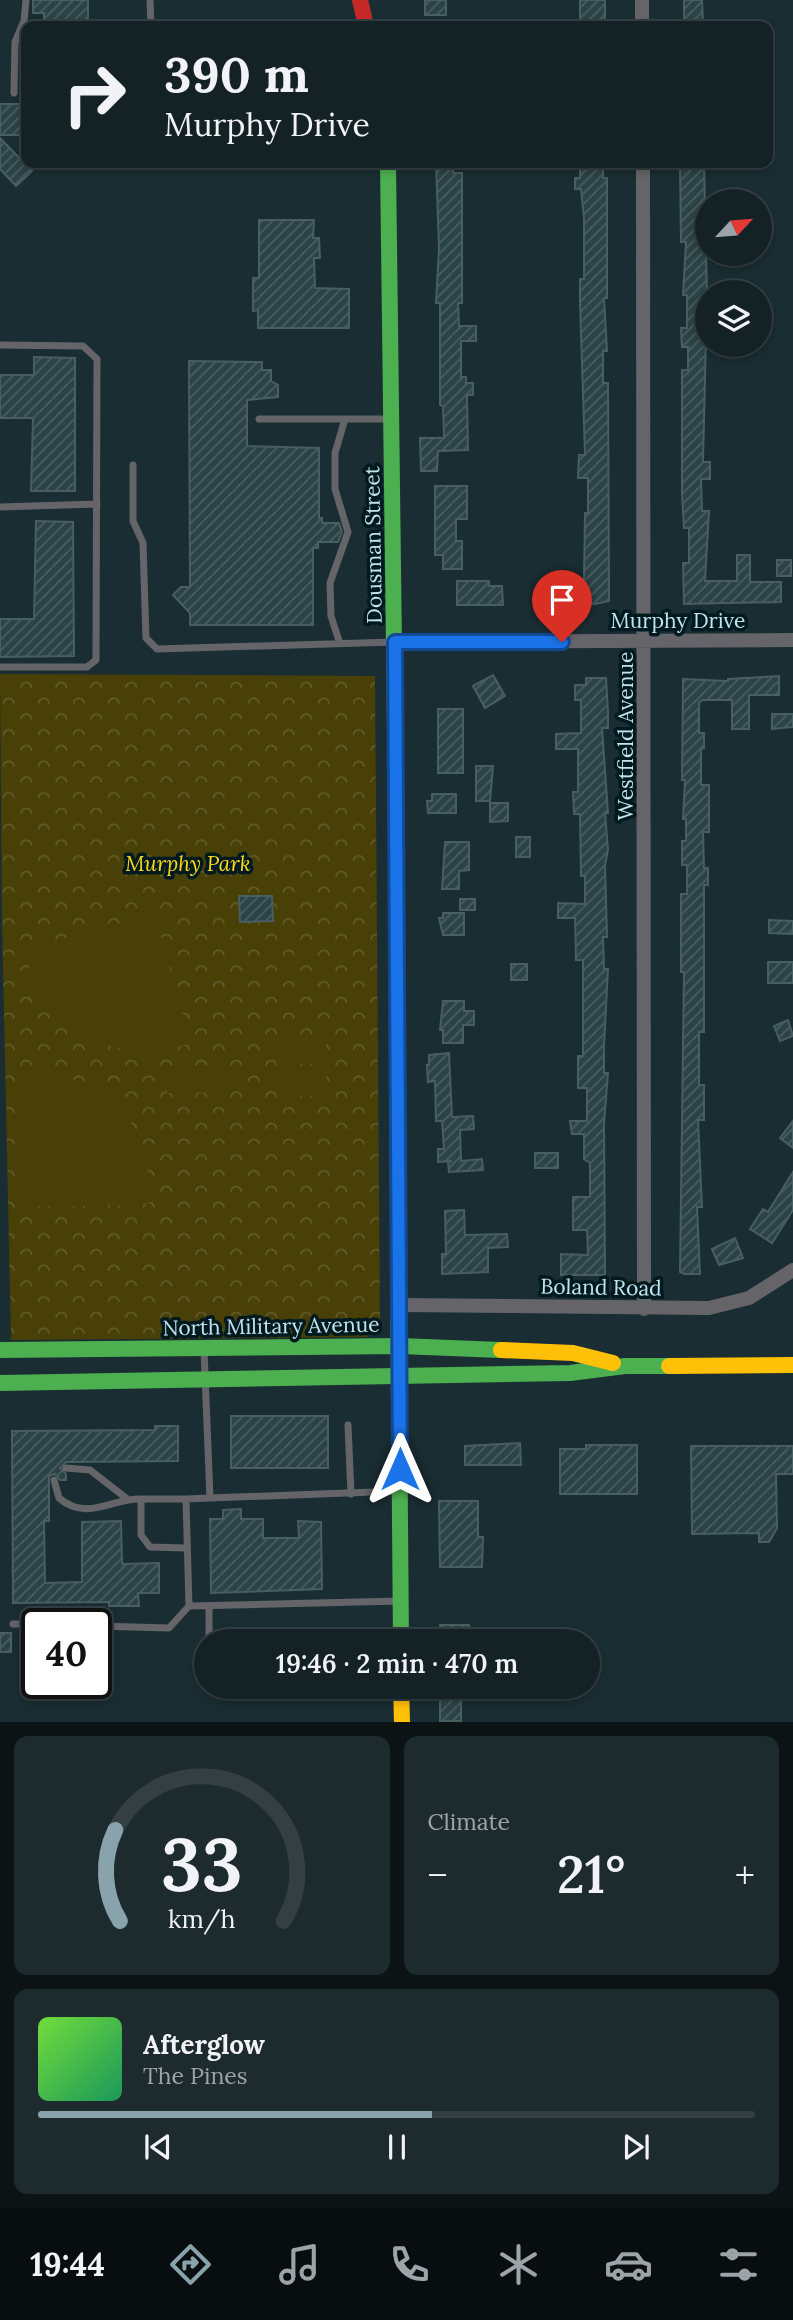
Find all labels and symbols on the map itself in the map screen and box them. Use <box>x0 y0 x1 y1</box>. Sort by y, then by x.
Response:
north arrow <box>695 189 772 266</box>
street label: Dousman Street <box>358 465 388 624</box>
pin <box>532 570 592 642</box>
street label: Murphy Drive <box>610 607 746 634</box>
street label: Westfield Avenue <box>612 652 639 820</box>
park label: Murphy Park <box>125 850 251 877</box>
street label: Boland Road <box>540 1272 662 1302</box>
street label: North Military Avenue <box>162 1311 380 1341</box>
position arrow <box>363 1432 437 1506</box>
speed limit sign: 40 <box>21 1608 112 1699</box>

